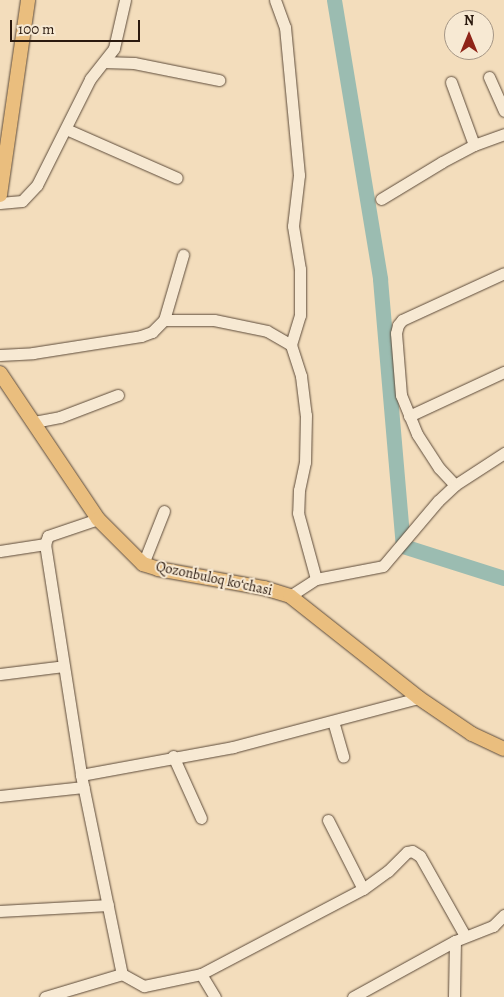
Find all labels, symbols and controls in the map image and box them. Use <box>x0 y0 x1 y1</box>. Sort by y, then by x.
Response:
scale bar <box>12 10 142 42</box>
north arrow <box>444 10 494 60</box>
text: N <box>464 11 474 30</box>
text: 100 m <box>18 19 55 39</box>
street label: Qozonbuloq koʻchasi <box>154 558 274 600</box>

